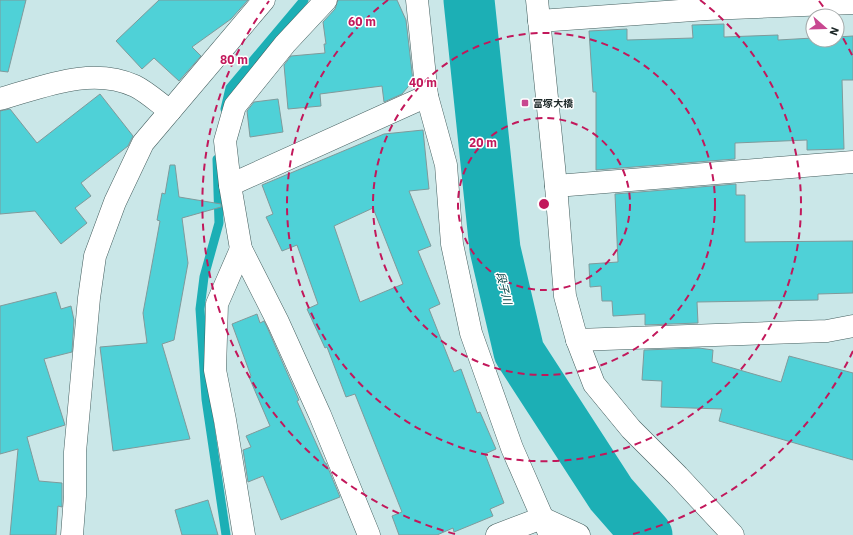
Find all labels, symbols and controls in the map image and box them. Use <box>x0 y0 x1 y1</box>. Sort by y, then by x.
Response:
north arrow <box>805 8 845 48</box>
text: 60 m <box>348 14 376 29</box>
text: N <box>826 25 842 38</box>
text: 80 m <box>220 52 248 67</box>
text: 40 m <box>409 75 437 90</box>
place label: 富塚大橋 <box>533 97 573 110</box>
marker: 富塚大橋 <box>520 98 530 108</box>
text: 20 m <box>469 135 497 150</box>
centre of rings <box>537 197 551 211</box>
water label: 段子川 <box>493 270 515 307</box>

